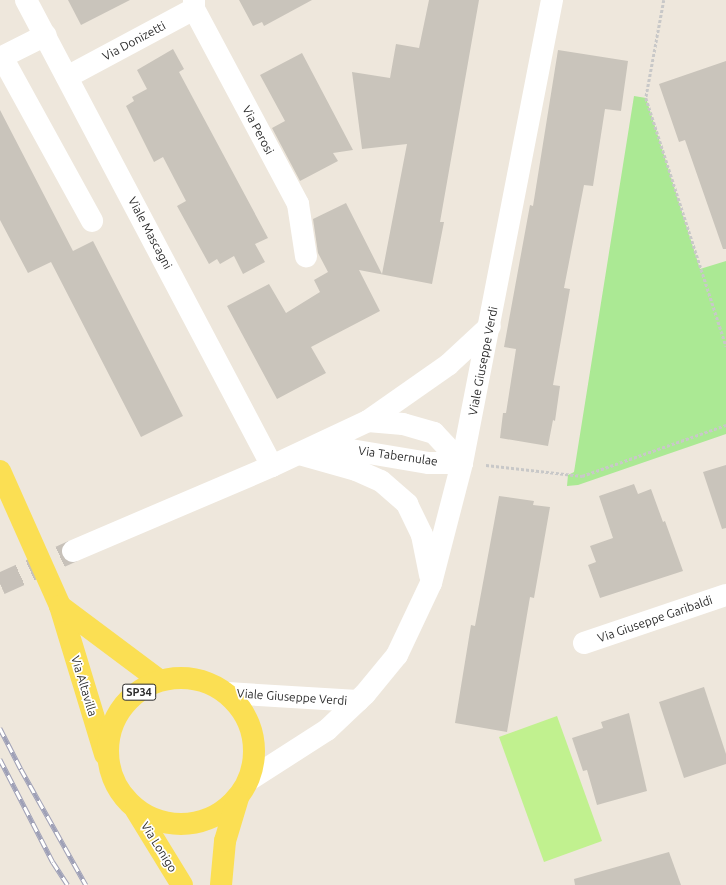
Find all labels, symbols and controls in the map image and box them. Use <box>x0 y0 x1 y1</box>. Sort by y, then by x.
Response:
street label: Via Donizetti <box>100 18 168 64</box>
street label: Via Perosi <box>239 103 277 157</box>
street label: Viale Mascagni <box>125 194 175 272</box>
street label: Viale Giuseppe Verdi <box>465 305 501 417</box>
street label: Via Tabernulae <box>357 443 439 469</box>
street label: Via Giuseppe Garibaldi <box>596 593 714 645</box>
street label: Via Altavilla <box>68 654 100 718</box>
road number: SP34 <box>122 683 156 701</box>
street label: Viale Giuseppe Verdi <box>236 686 348 708</box>
street label: Via Lonigo <box>138 819 180 875</box>

